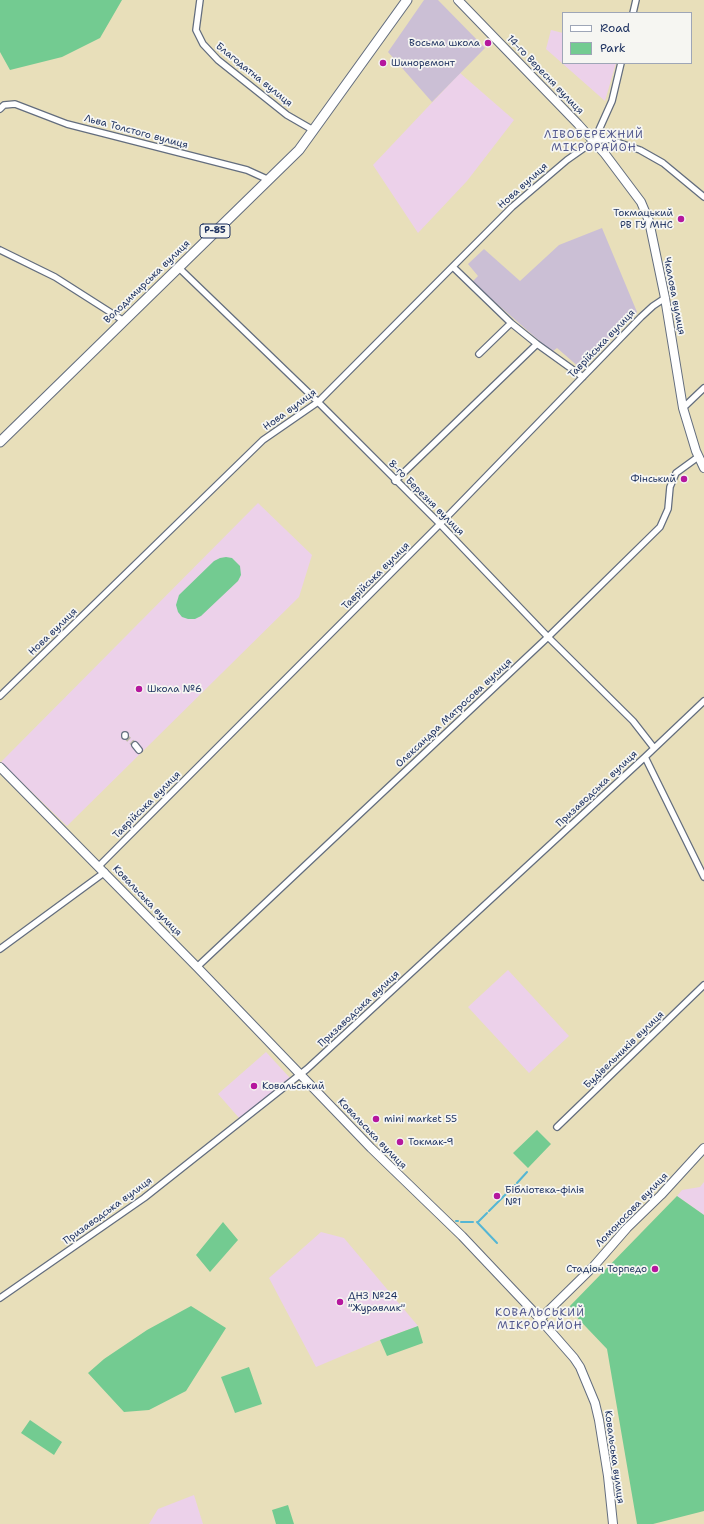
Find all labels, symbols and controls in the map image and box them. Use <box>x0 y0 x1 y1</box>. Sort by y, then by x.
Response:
legend <box>562 12 692 64</box>
text: Road <box>600 20 630 36</box>
street label: 14-го Вересня вулиця <box>504 33 586 117</box>
place label: Восьма школа <box>409 37 480 49</box>
marker: Восьма школа <box>483 38 493 48</box>
street label: Благодатна вулиця <box>213 40 295 110</box>
text: Park <box>600 40 626 56</box>
place label: Шиноремонт <box>391 57 455 69</box>
marker: Шиноремонт <box>378 58 388 68</box>
street label: Льва Толстого вулиця <box>83 112 189 152</box>
district label: ЛІВОБЕРЕЖНИЙ МІКРОРАЙОН <box>544 128 644 154</box>
street label: Нова вулиця <box>496 160 550 212</box>
place label: Токмацький РВ ГУ МНС <box>613 207 673 230</box>
marker: Токмацький РВ ГУ МНС <box>676 214 686 224</box>
road number: Р-85 <box>200 224 230 238</box>
street label: Володимирська вулиця <box>101 238 193 326</box>
street label: Чкалова вулиця <box>661 256 687 336</box>
street label: Таврійська вулиця <box>566 307 638 381</box>
street label: Нова вулиця <box>261 387 319 433</box>
street label: 8-го Березня вулиця <box>386 458 466 538</box>
place label: Фінський <box>630 473 676 485</box>
marker: Фінський <box>679 474 689 484</box>
street label: Таврійська вулиця <box>340 540 412 612</box>
street label: Нова вулиця <box>26 606 80 658</box>
street label: Олександра Матросова вулиця <box>393 656 515 770</box>
place label: Школа №6 <box>147 683 202 695</box>
marker: Школа №6 <box>134 684 144 694</box>
street label: Призаводська вулиця <box>554 748 640 830</box>
street label: Таврійська вулиця <box>111 769 183 841</box>
street label: Ковальська вулиця <box>110 863 184 939</box>
street label: Призаводська вулиця <box>316 968 402 1050</box>
street label: Будівельників вулиця <box>582 1009 666 1091</box>
place label: Ковальський <box>262 1080 324 1092</box>
marker: Ковальський <box>249 1081 259 1091</box>
street label: Ковальська вулиця <box>335 1096 409 1172</box>
place label: mini market 55 <box>384 1113 457 1125</box>
marker: mini market 55 <box>371 1114 381 1124</box>
place label: Токмак-9 <box>408 1136 454 1148</box>
marker: Токмак-9 <box>395 1137 405 1147</box>
street label: Ломоносова вулиця <box>593 1170 671 1250</box>
street label: Призаводська вулиця <box>61 1175 155 1247</box>
place label: Бібліотека-філія №1 <box>505 1184 584 1208</box>
marker: Бібліотека-філія №1 <box>492 1191 502 1201</box>
place label: Стадіон Торпедо <box>566 1263 647 1275</box>
marker: Стадіон Торпедо <box>650 1264 660 1274</box>
place label: ДНЗ №24 "Журавлик" <box>348 1290 405 1314</box>
marker: ДНЗ №24 "Журавлик" <box>335 1297 345 1307</box>
district label: КОВАЛЬСЬКИЙ МІКРОРАЙОН <box>495 1306 585 1332</box>
street label: Ковальська вулиця <box>602 1410 626 1504</box>

